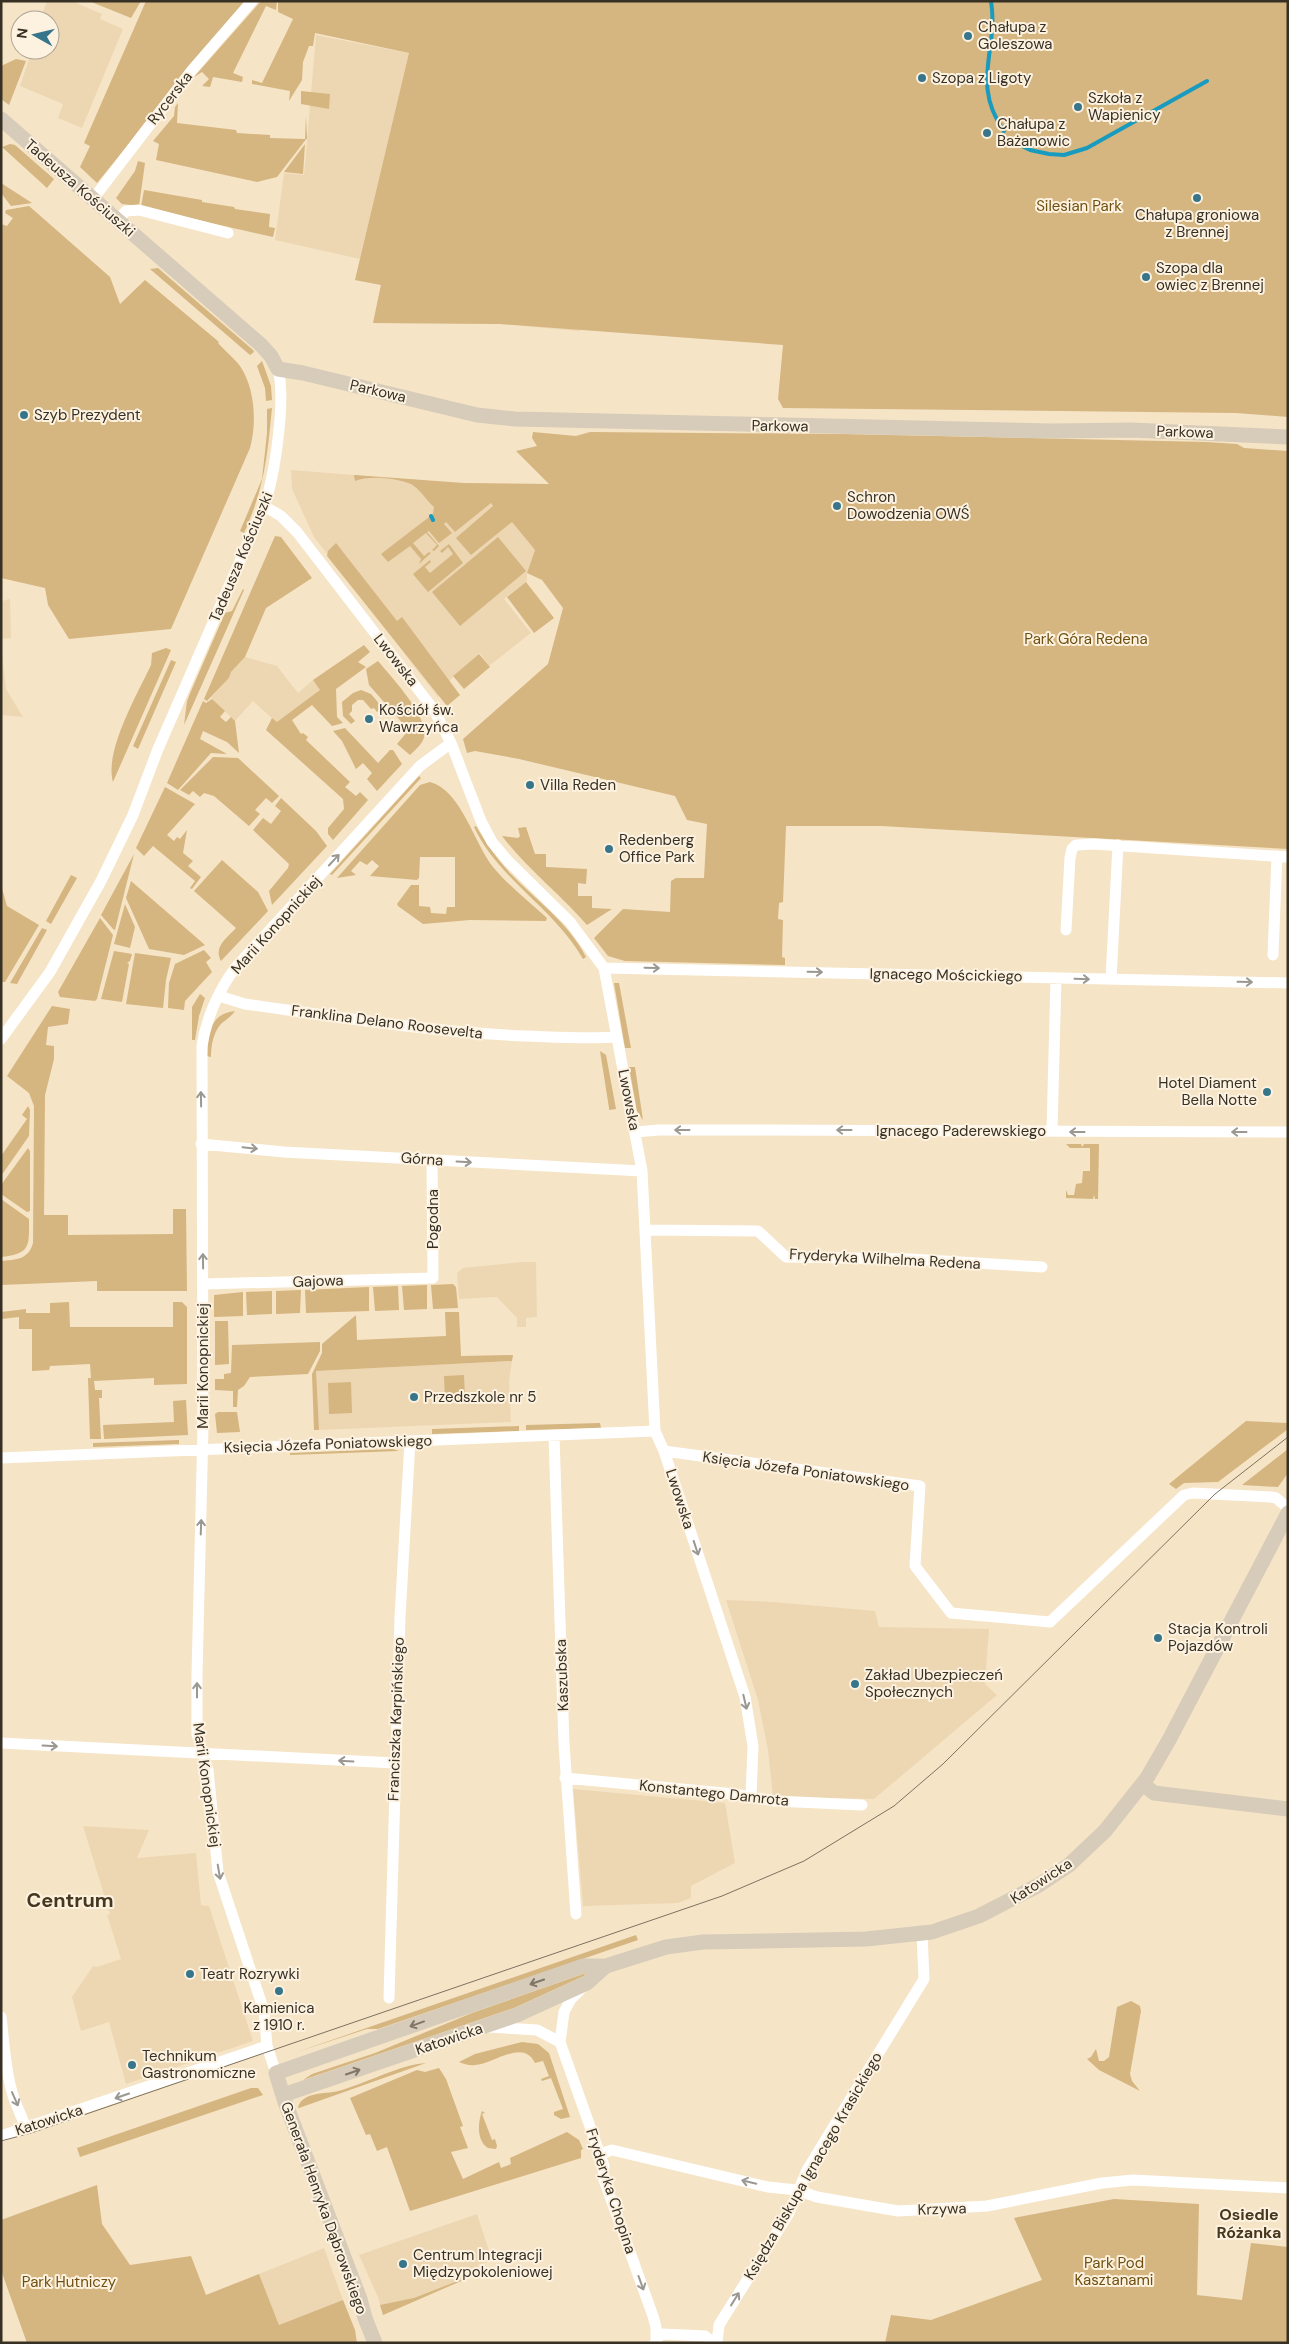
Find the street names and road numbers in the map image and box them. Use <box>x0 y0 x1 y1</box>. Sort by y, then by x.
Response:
street label: Rycerska <box>143 67 197 129</box>
street label: Tadeusza Kościuszki <box>21 135 139 241</box>
street label: Parkowa <box>348 375 408 407</box>
street label: Parkowa <box>751 416 809 436</box>
street label: Parkowa <box>1156 421 1214 443</box>
street label: Tadeusza Kościuszki <box>205 489 277 625</box>
street label: Lwowska <box>369 629 423 691</box>
street label: Marii Konopnickiej <box>227 872 325 978</box>
street label: Ignacego Mościckiego <box>869 964 1023 986</box>
street label: Franklina Delano Roosevelta <box>290 1000 484 1044</box>
street label: Lwowska <box>613 1068 645 1132</box>
street label: Ignacego Paderewskiego <box>876 1121 1046 1141</box>
street label: Górna <box>400 1148 444 1170</box>
street label: Pogodna <box>423 1189 443 1249</box>
street label: Fryderyka Wilhelma Redena <box>789 1244 981 1274</box>
street label: Gajowa <box>292 1270 344 1292</box>
street label: Marii Konopnickiej <box>193 1303 213 1429</box>
street label: Księcia Józefa Poniatowskiego <box>223 1430 433 1458</box>
street label: Księcia Józefa Poniatowskiego <box>701 1447 911 1495</box>
street label: Lwowska <box>661 1466 699 1532</box>
street label: Franciszka Karpińskiego <box>383 1636 409 1802</box>
street label: Kaszubska <box>551 1639 573 1711</box>
street label: Marii Konopnickiej <box>188 1721 226 1849</box>
street label: Konstantego Damrota <box>638 1775 790 1811</box>
street label: Katowicka <box>1006 1854 1076 1908</box>
street label: Katowicka <box>413 2018 485 2060</box>
street label: Księdza Biskupa Ignacego Krasickiego <box>739 2048 887 2284</box>
street label: Generała Henryka Dąbrowskiego <box>276 2099 372 2317</box>
street label: Katowicka <box>13 2100 85 2140</box>
street label: Fryderyka Chopina <box>581 2126 641 2256</box>
street label: Krzywa <box>917 2198 967 2220</box>

